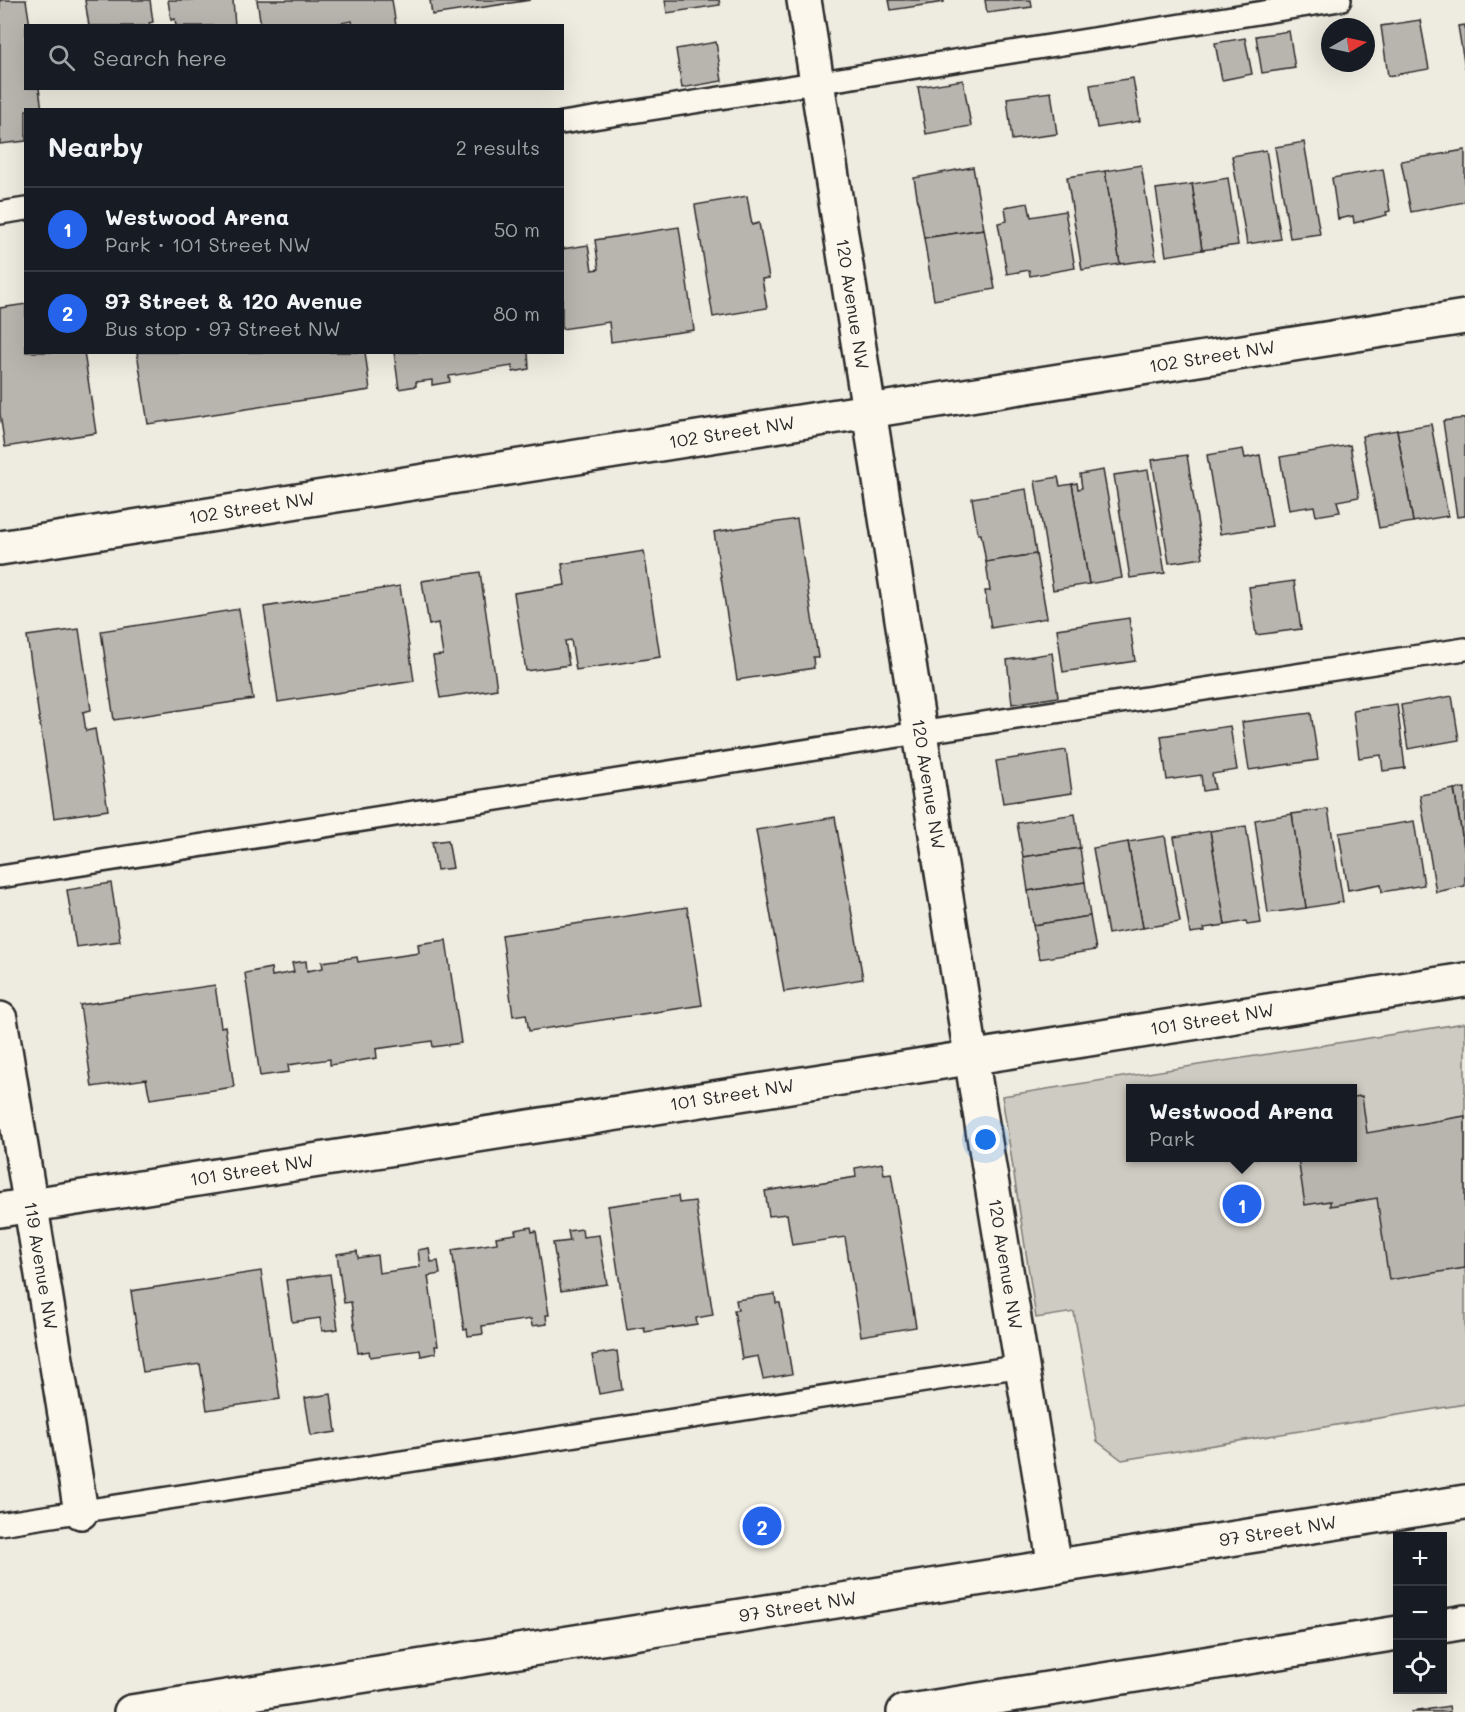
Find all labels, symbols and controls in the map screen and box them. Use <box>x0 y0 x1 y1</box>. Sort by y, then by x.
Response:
north arrow <box>1321 18 1375 72</box>
search box <box>24 24 564 90</box>
icon: search <box>45 41 78 74</box>
text: Search here <box>93 43 227 72</box>
text: Nearby <box>48 130 143 164</box>
text: 2 results <box>456 134 540 160</box>
text: Westwood Arena <box>105 202 289 231</box>
text: 1 <box>63 216 72 242</box>
text: 50 m <box>494 216 540 242</box>
text: Park · 101 Street NW <box>105 231 311 257</box>
street label: 120 Avenue NW <box>831 237 875 371</box>
text: 97 Street & 120 Avenue <box>105 286 362 315</box>
text: 2 <box>62 300 73 326</box>
text: 80 m <box>493 300 540 326</box>
text: Bus stop · 97 Street NW <box>105 315 340 341</box>
street label: 102 Street NW <box>1147 334 1277 378</box>
street label: 102 Street NW <box>667 410 796 453</box>
street label: 102 Street NW <box>187 486 316 529</box>
street label: 120 Avenue NW <box>907 717 951 851</box>
street label: 101 Street NW <box>1148 997 1276 1040</box>
street label: 101 Street NW <box>668 1073 796 1116</box>
popup <box>1126 1084 1357 1162</box>
text: Westwood Arena <box>1149 1096 1334 1125</box>
your location <box>971 1125 1000 1154</box>
text: Park <box>1149 1125 1195 1151</box>
street label: 101 Street NW <box>188 1148 315 1191</box>
pin: 1 <box>1222 1182 1262 1226</box>
street label: 120 Avenue NW <box>983 1197 1029 1331</box>
street label: 119 Avenue NW <box>19 1200 64 1331</box>
pin: 2 <box>742 1504 782 1549</box>
street label: 97 Street NW <box>1217 1509 1338 1552</box>
map controls <box>1393 1532 1447 1694</box>
button: + <box>1393 1532 1447 1586</box>
street label: 97 Street NW <box>737 1585 858 1627</box>
button: − <box>1393 1586 1447 1640</box>
button: locate <box>1393 1640 1447 1694</box>

